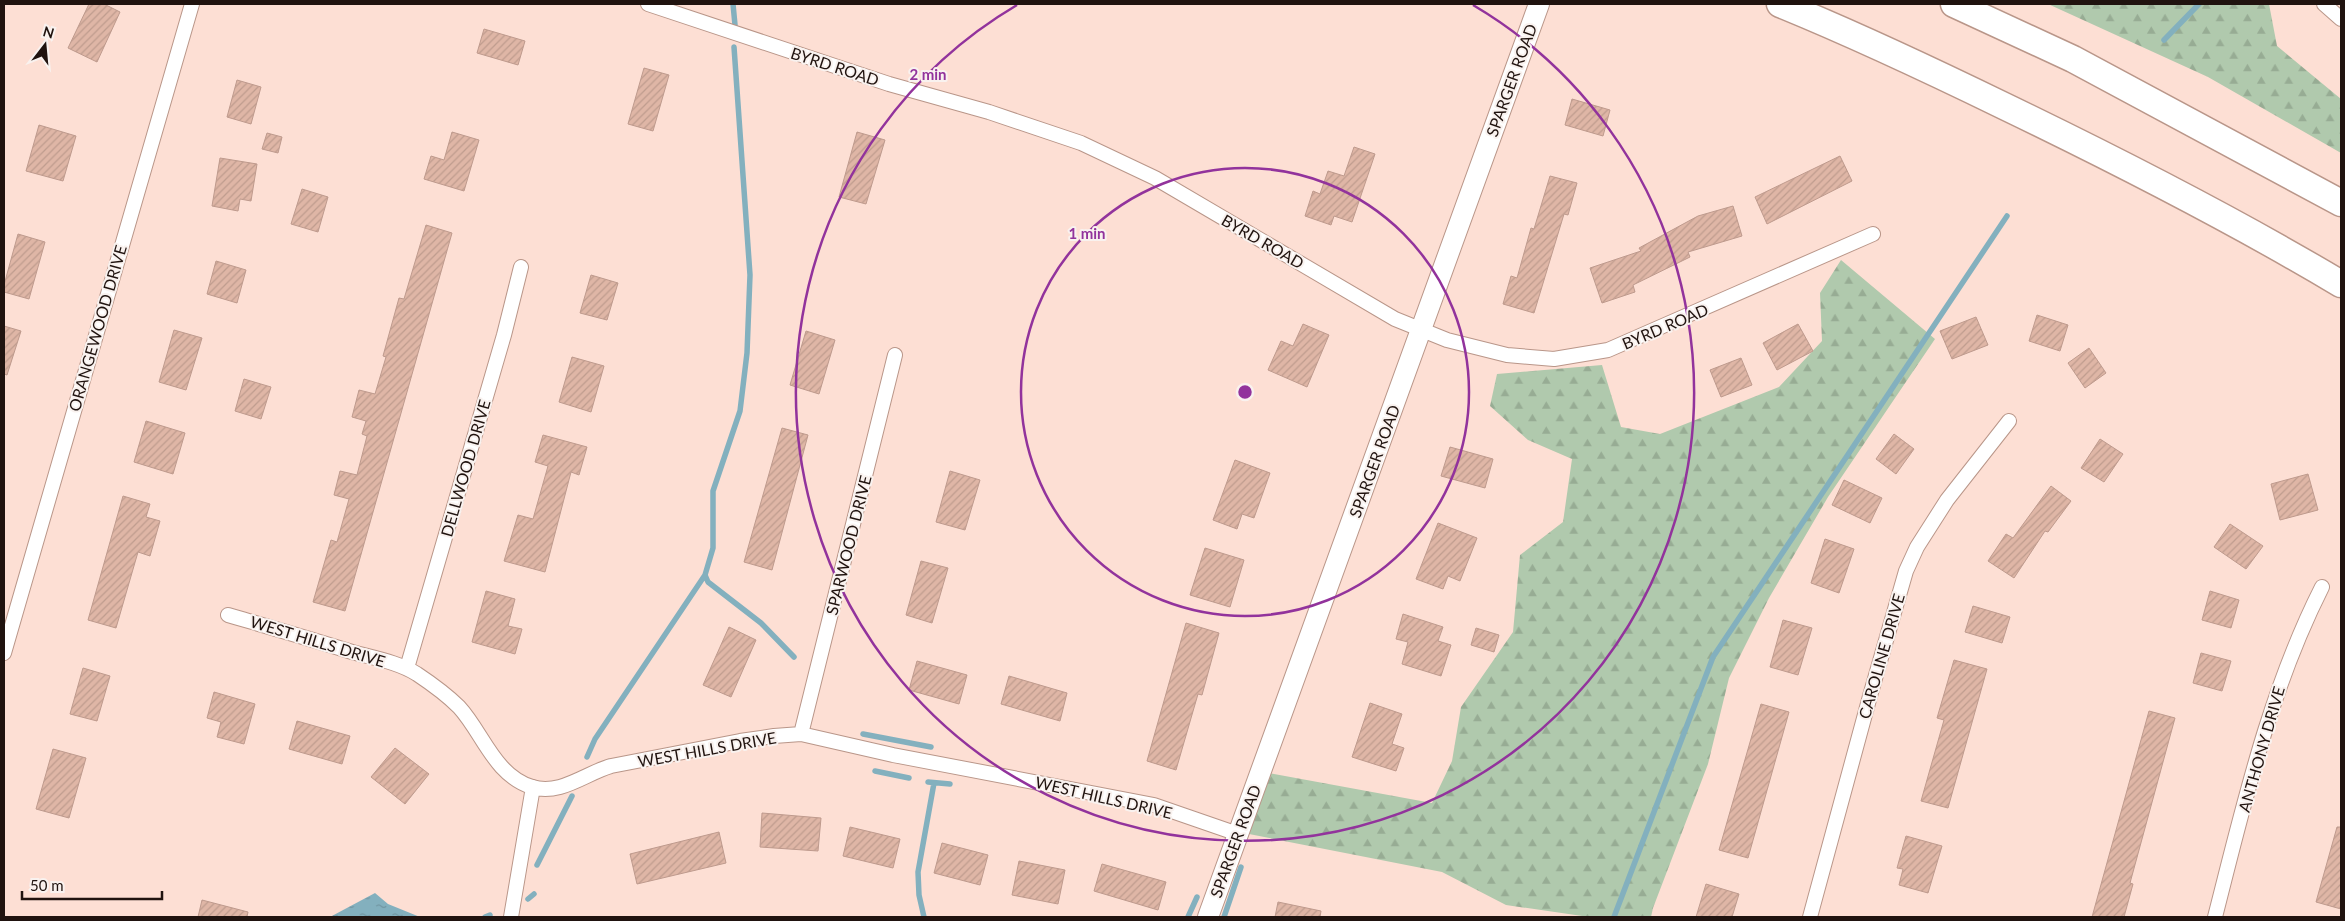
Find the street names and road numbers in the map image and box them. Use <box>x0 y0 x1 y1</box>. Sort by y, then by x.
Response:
street label: SPARGER ROAD <box>1482 21 1540 139</box>
street label: BYRD ROAD <box>788 43 882 89</box>
street label: BYRD ROAD <box>1219 210 1307 272</box>
street label: ORANGEWOOD DRIVE <box>64 243 130 413</box>
street label: BYRD ROAD <box>1619 299 1711 353</box>
street label: DELLWOOD DRIVE <box>436 397 494 539</box>
street label: SPARGER ROAD <box>1345 402 1403 520</box>
street label: SPARWOOD DRIVE <box>821 473 875 617</box>
street label: CAROLINE DRIVE <box>1854 591 1908 721</box>
street label: WEST HILLS DRIVE <box>248 611 388 671</box>
street label: ANTHONY DRIVE <box>2234 684 2288 814</box>
street label: WEST HILLS DRIVE <box>636 727 778 771</box>
street label: WEST HILLS DRIVE <box>1034 772 1174 822</box>
street label: SPARGER ROAD <box>1206 782 1264 900</box>

